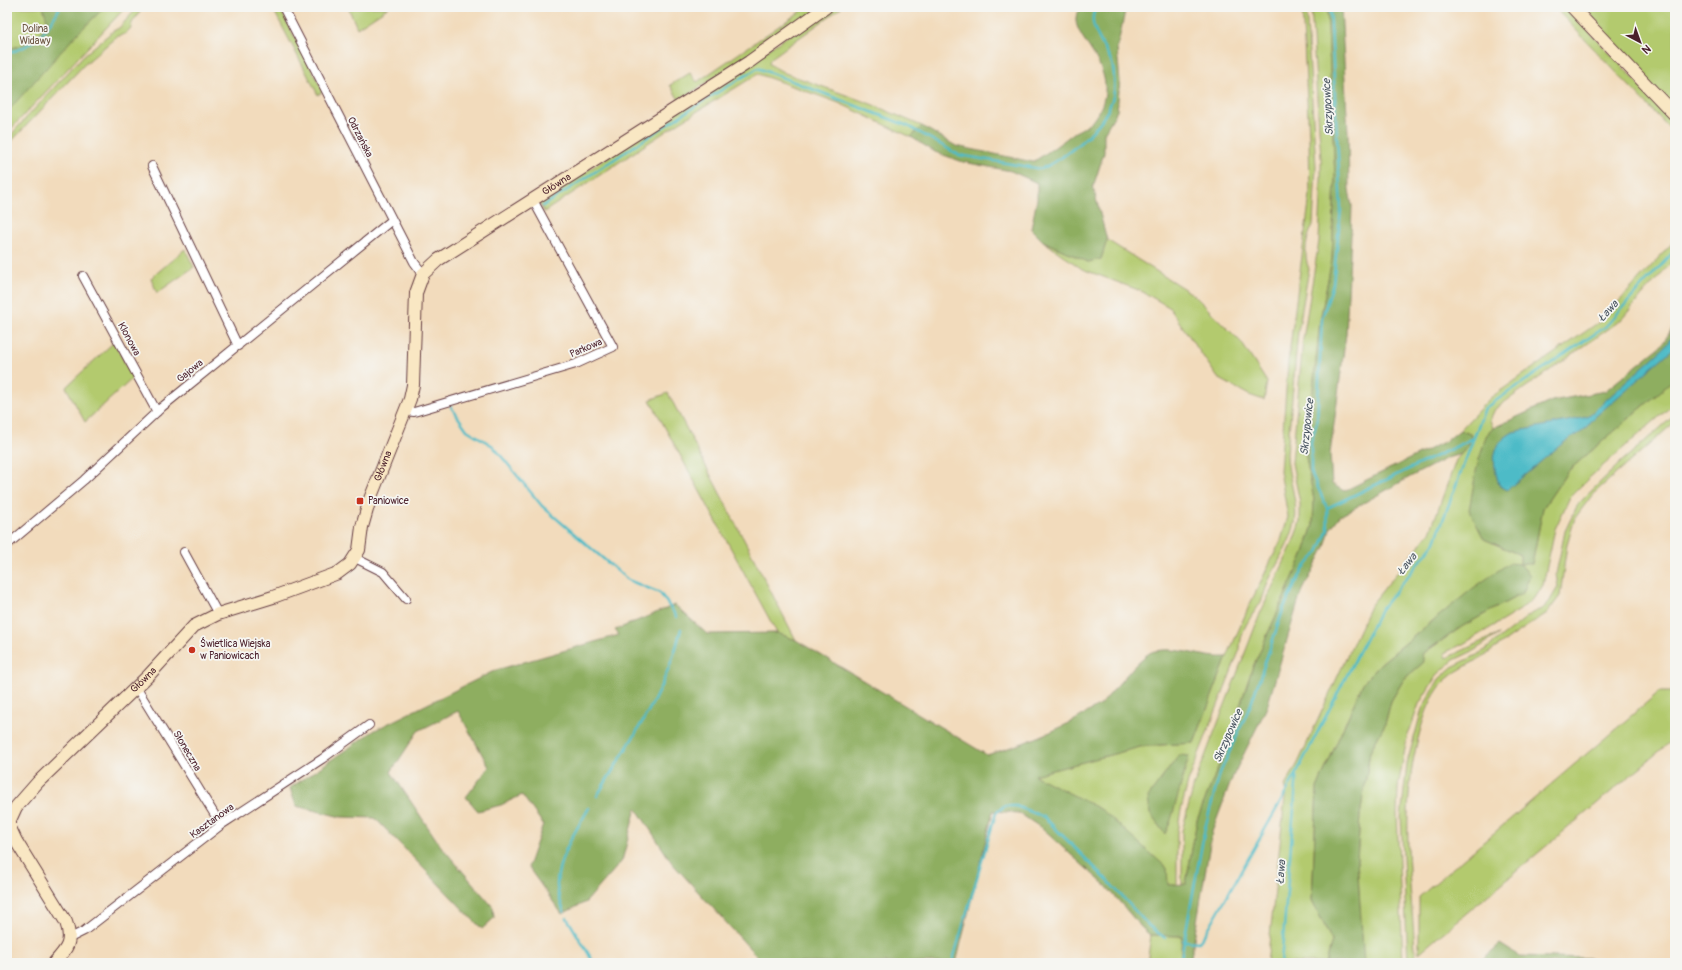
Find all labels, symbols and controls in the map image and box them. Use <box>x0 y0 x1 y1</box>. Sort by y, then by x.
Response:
north arrow <box>1620 22 1660 62</box>
park label: Dolina Widawy <box>20 23 51 47</box>
text: N <box>1639 42 1653 57</box>
water label: Skrzypowice <box>1320 77 1336 136</box>
street label: Odrzańska <box>345 115 375 160</box>
street label: Główna <box>540 171 573 198</box>
water label: Ława <box>1595 297 1622 324</box>
street label: Klonowa <box>115 320 143 358</box>
street label: Parkowa <box>568 336 604 360</box>
street label: Gajowa <box>174 357 206 385</box>
water label: Skrzypowice <box>1298 397 1317 456</box>
street label: Główna <box>372 449 395 483</box>
place label: Paniowice <box>368 495 409 507</box>
marker: Paniowice <box>355 496 365 506</box>
water label: Ława <box>1394 550 1420 577</box>
place label: Świetlica Wiejska w Paniowicach <box>200 637 271 662</box>
marker: Świetlica Wiejska w Paniowicach <box>187 645 197 655</box>
street label: Główna <box>128 664 159 695</box>
water label: Skrzypowice <box>1211 706 1246 765</box>
street label: Słoneczna <box>170 729 204 774</box>
street label: Kasztanowa <box>188 801 237 841</box>
water label: Ława <box>1273 859 1289 884</box>

